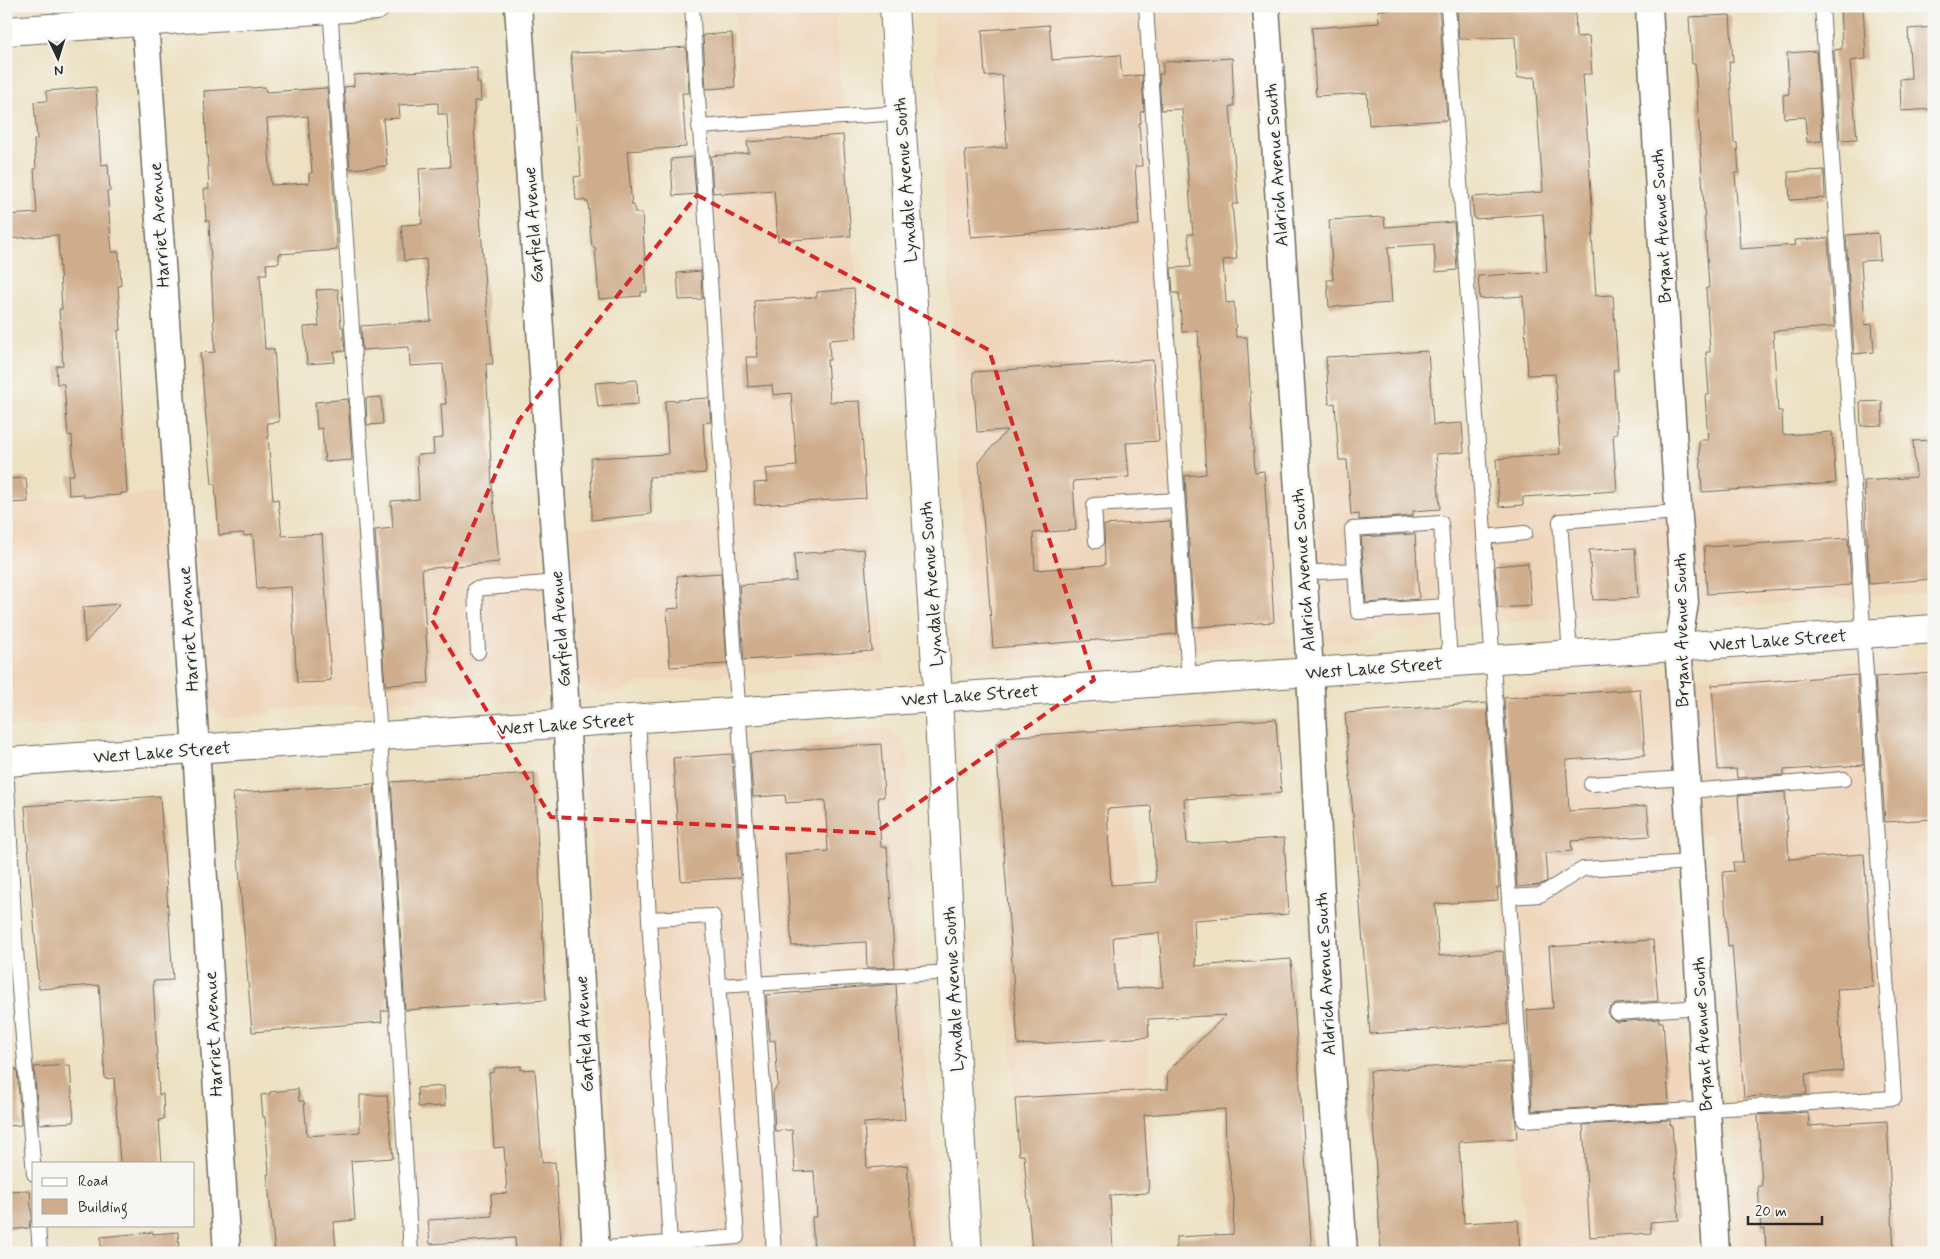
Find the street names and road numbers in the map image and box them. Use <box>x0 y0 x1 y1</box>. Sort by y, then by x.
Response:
street label: Aldrich Avenue South <box>1259 82 1295 248</box>
street label: Lyndale Avenue South <box>888 96 924 263</box>
street label: Bryant Avenue South <box>1646 148 1678 304</box>
street label: Harriet Avenue <box>144 161 176 289</box>
street label: Garfield Avenue <box>518 166 550 284</box>
street label: Aldrich Avenue South <box>1286 487 1322 653</box>
street label: Lyndale Avenue South <box>914 500 950 667</box>
street label: Bryant Avenue South <box>1669 552 1695 708</box>
street label: Harriet Avenue <box>173 565 205 693</box>
street label: Garfield Avenue <box>545 570 577 688</box>
street label: West Lake Street <box>1709 624 1848 658</box>
street label: West Lake Street <box>1305 652 1444 686</box>
street label: West Lake Street <box>901 679 1040 713</box>
street label: West Lake Street <box>497 708 636 742</box>
street label: West Lake Street <box>93 736 232 770</box>
street label: Aldrich Avenue South <box>1310 891 1342 1056</box>
street label: Lyndale Avenue South <box>938 906 970 1072</box>
street label: Bryant Avenue South <box>1687 956 1719 1112</box>
street label: Harriet Avenue <box>199 970 229 1097</box>
street label: Garfield Avenue <box>570 975 600 1093</box>

